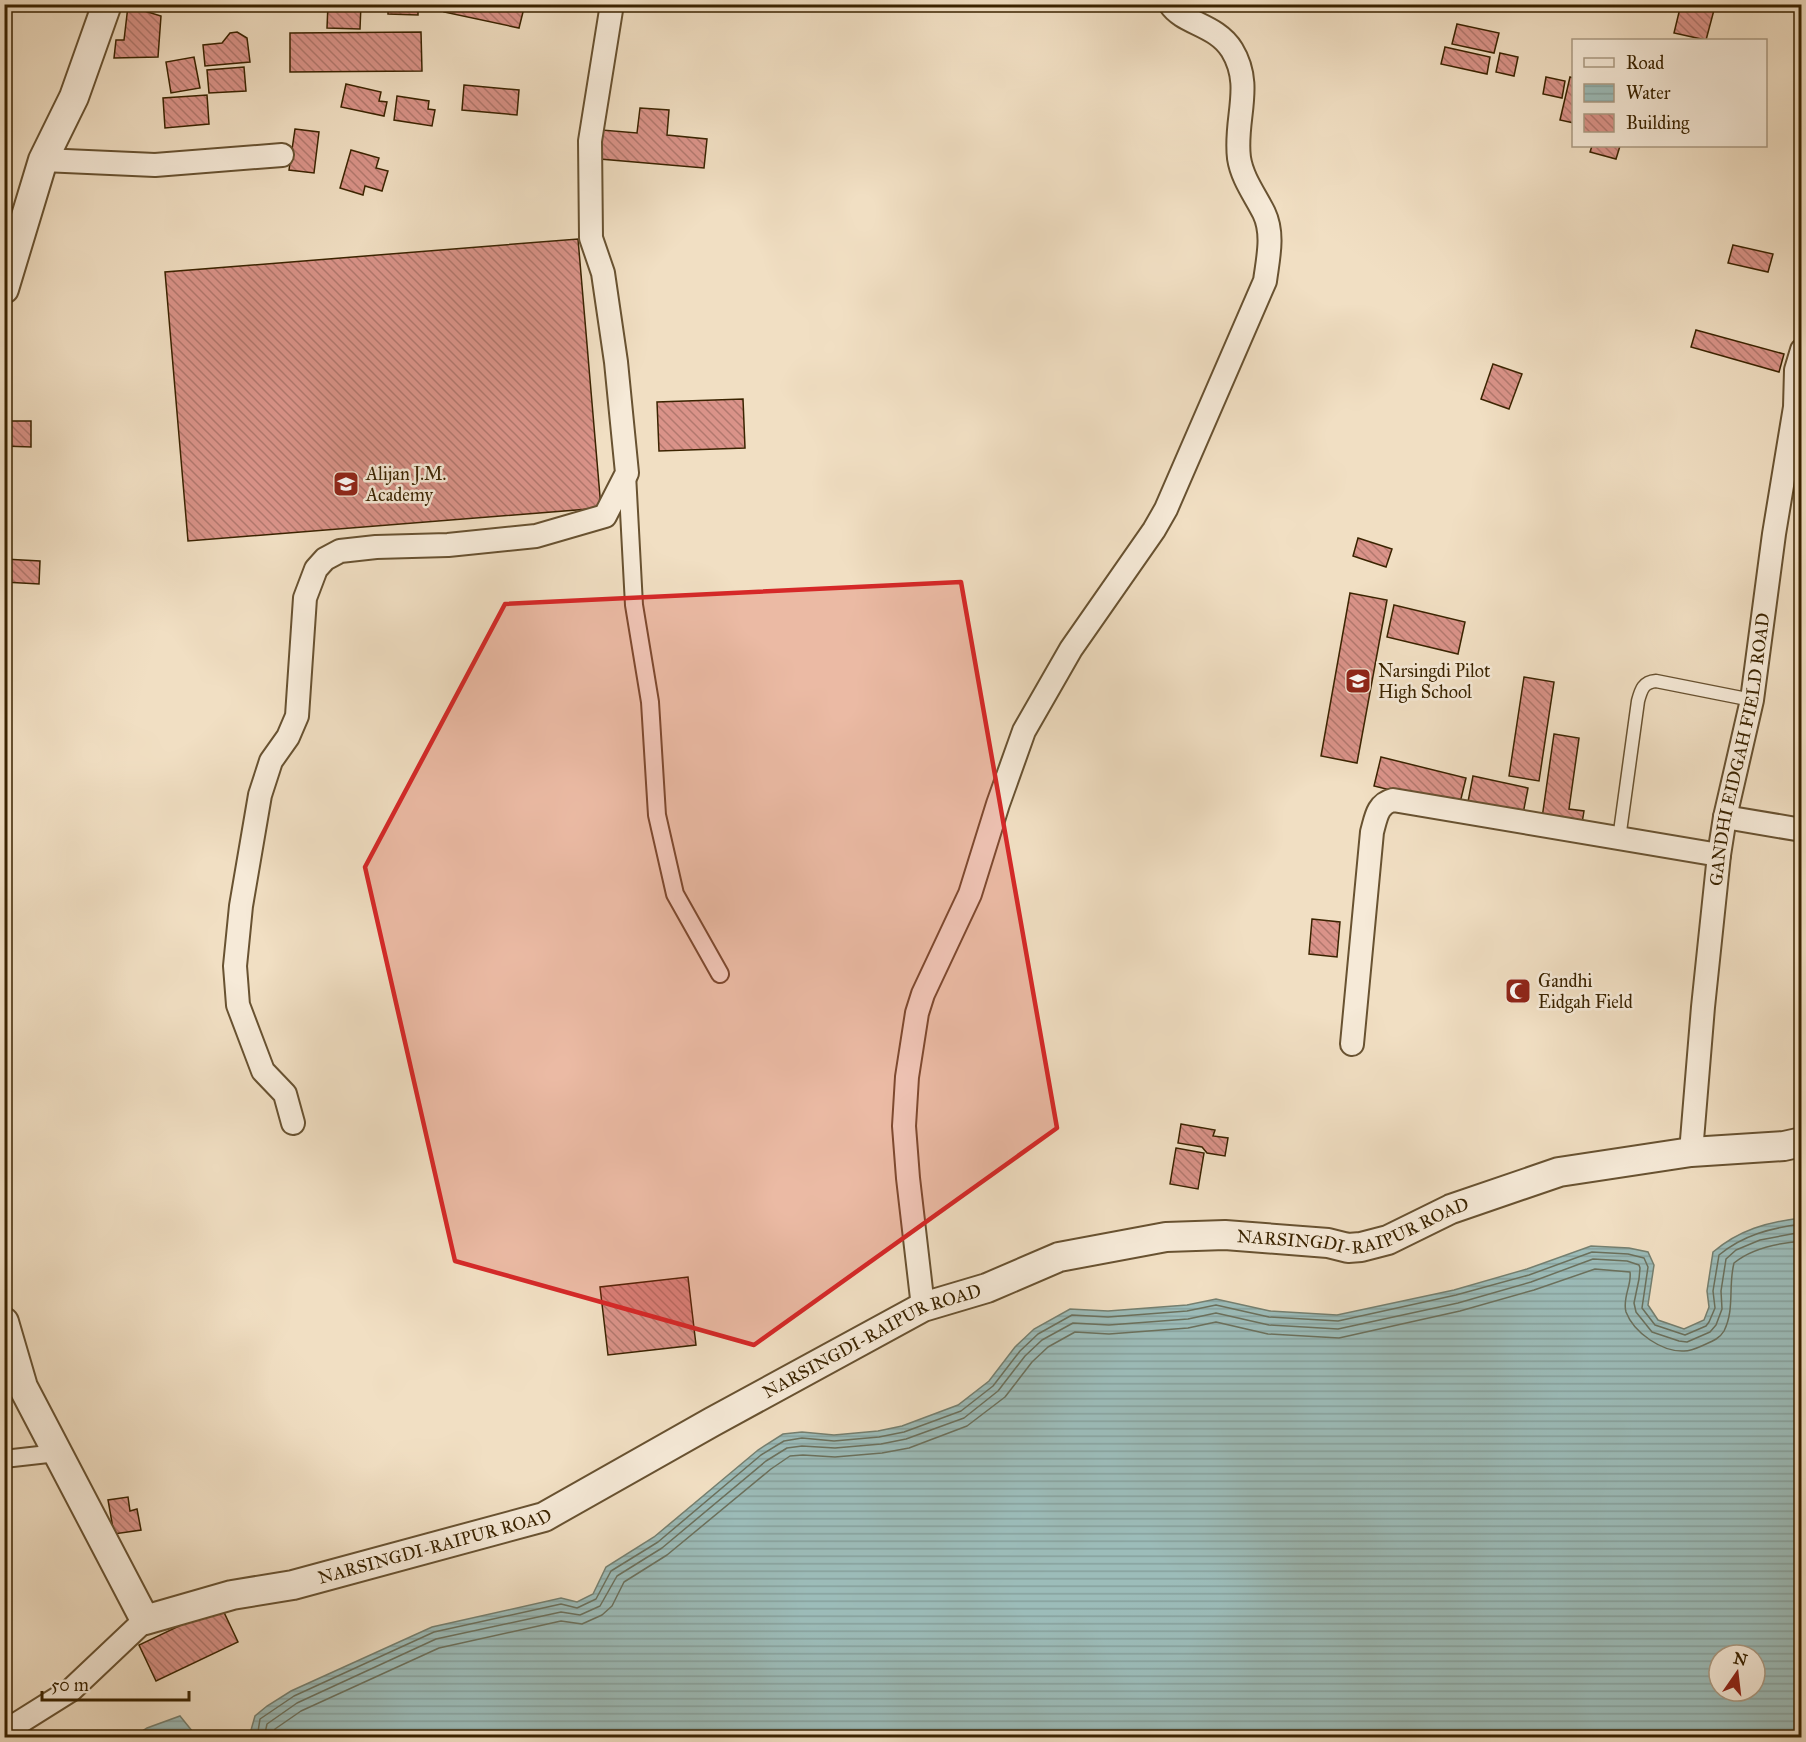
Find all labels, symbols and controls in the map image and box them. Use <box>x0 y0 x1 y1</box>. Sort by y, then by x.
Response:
legend <box>1572 39 1767 147</box>
text: Road <box>1626 52 1664 74</box>
text: Water <box>1626 82 1671 104</box>
text: Building <box>1626 112 1690 135</box>
place label: Alijan J.M. Academy <box>365 463 446 506</box>
school or university icon: Alijan J.M. Academy <box>331 469 361 499</box>
street label: GANDHI EIDGAH FIELD ROAD <box>1705 612 1774 887</box>
place label: Narsingdi Pilot High School <box>1378 660 1491 704</box>
school or university icon: Narsingdi Pilot High School <box>1343 666 1373 696</box>
place label: Gandhi Eidgah Field <box>1538 970 1633 1014</box>
mosque icon: Gandhi Eidgah Field <box>1503 976 1533 1006</box>
street label: NARSINGDI-RAIPUR ROAD <box>1236 1193 1472 1260</box>
street label: NARSINGDI-RAIPUR ROAD <box>759 1279 984 1403</box>
street label: NARSINGDI-RAIPUR ROAD <box>316 1504 556 1589</box>
north arrow <box>1707 1643 1767 1703</box>
text: N <box>1732 1648 1750 1670</box>
scale bar <box>42 1664 189 1702</box>
text: 50 m <box>51 1674 89 1696</box>

